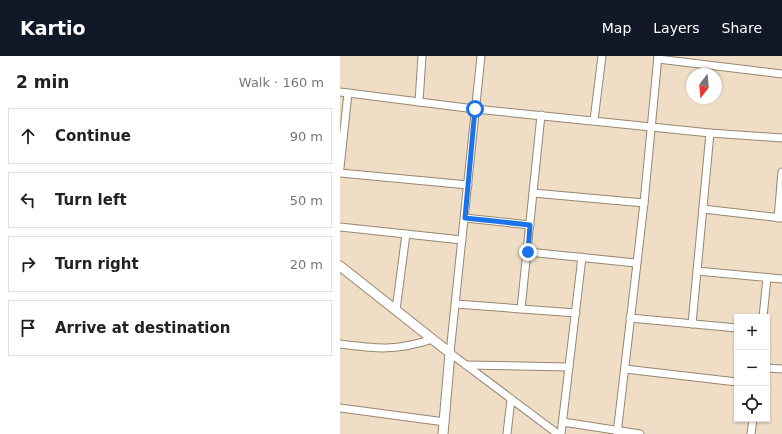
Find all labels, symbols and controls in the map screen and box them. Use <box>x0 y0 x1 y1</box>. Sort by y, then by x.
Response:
text: Kartio <box>20 17 86 39</box>
text: Map <box>602 20 631 36</box>
text: Layers <box>653 20 700 36</box>
text: Share <box>722 20 762 36</box>
north arrow <box>686 68 722 104</box>
text: 2 min <box>16 72 69 92</box>
text: Walk · 160 m <box>239 75 324 90</box>
route start <box>466 100 484 118</box>
icon: ahead <box>17 125 39 147</box>
text: Continue <box>55 127 131 145</box>
text: 90 m <box>290 129 323 144</box>
icon: left <box>17 189 39 211</box>
text: Turn left <box>55 191 127 209</box>
text: 50 m <box>290 193 323 208</box>
route end <box>519 243 537 261</box>
icon: right <box>17 253 39 275</box>
text: Turn right <box>55 255 139 273</box>
text: 20 m <box>290 257 323 272</box>
map controls <box>734 314 770 422</box>
button: + <box>734 314 770 350</box>
icon: arrive <box>17 317 39 339</box>
text: Arrive at destination <box>55 319 230 337</box>
button: − <box>734 350 770 386</box>
button: locate <box>734 386 770 422</box>

